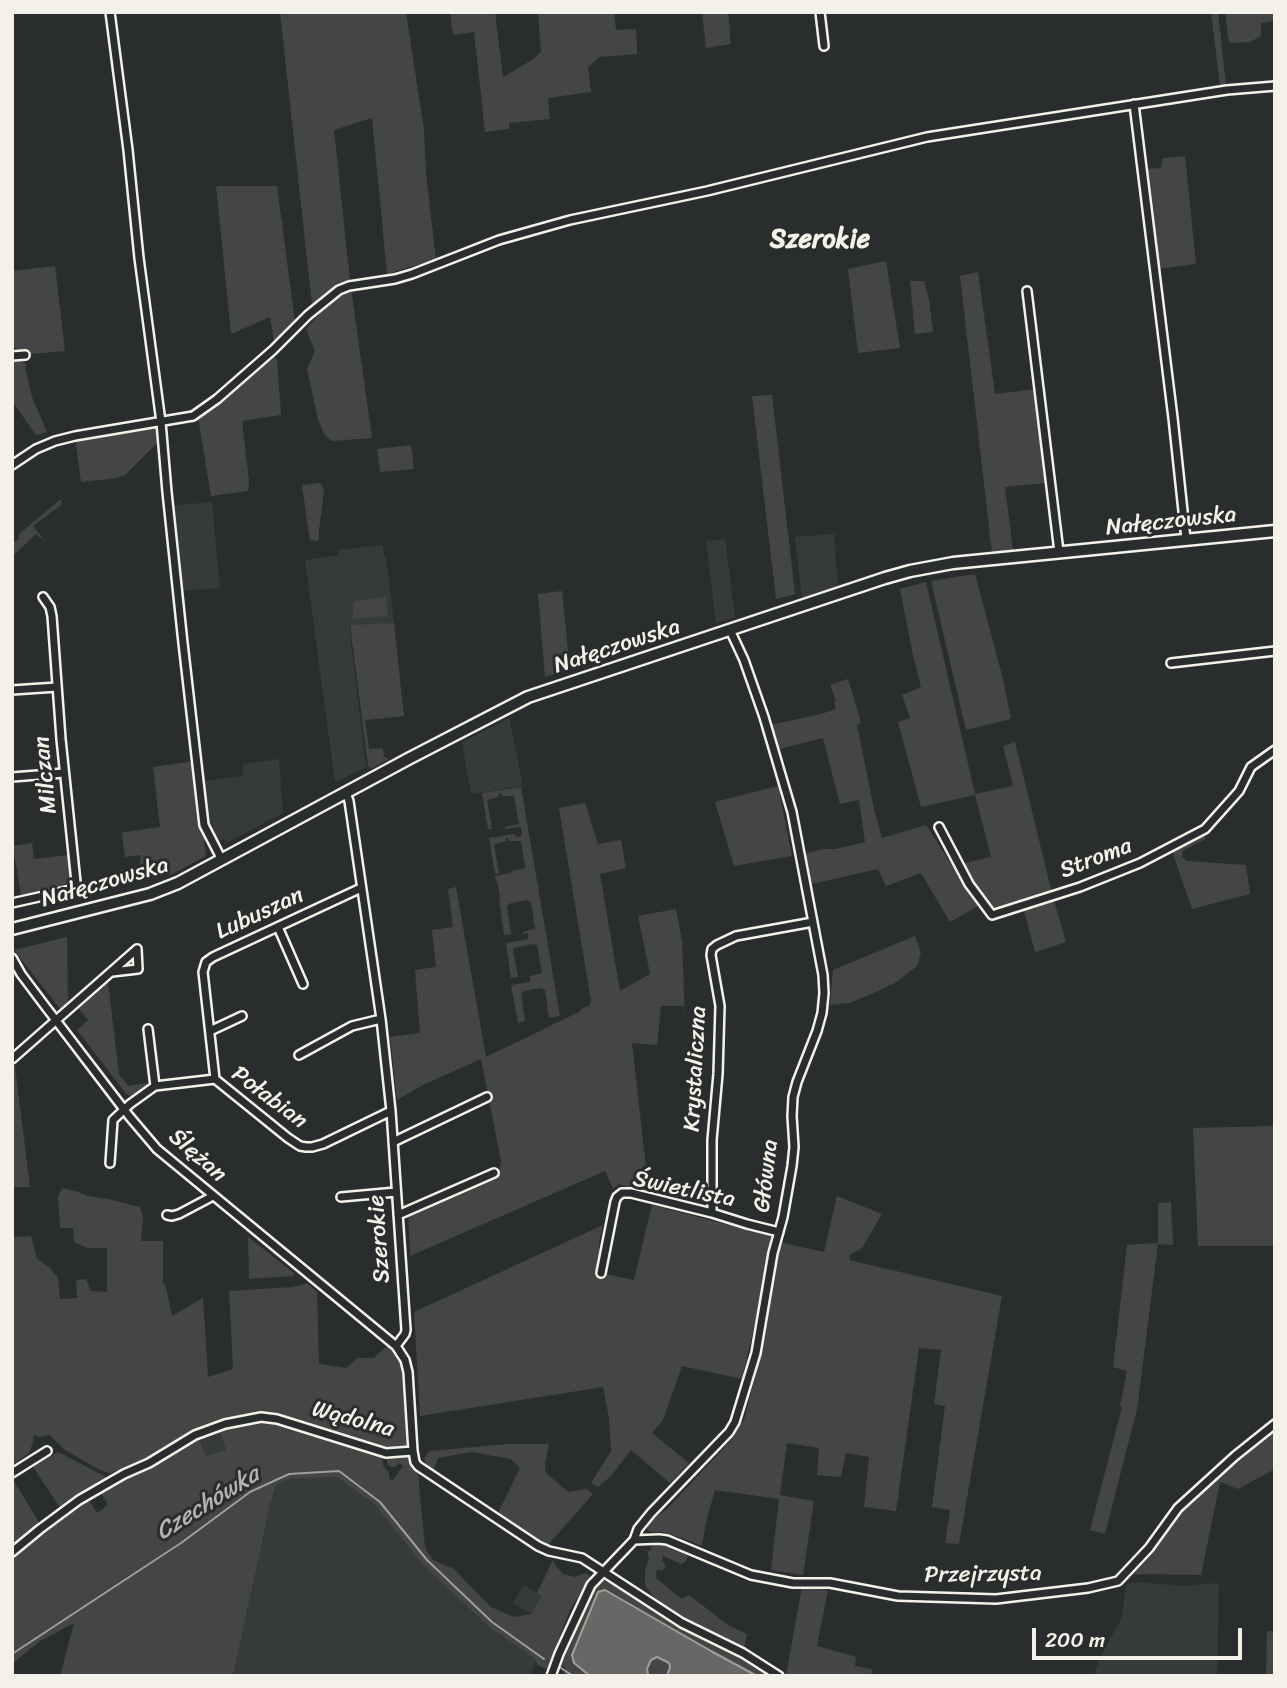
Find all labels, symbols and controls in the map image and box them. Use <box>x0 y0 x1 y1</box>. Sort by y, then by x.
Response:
district label: Szerokie <box>770 224 870 256</box>
street label: Nałęczowska <box>1104 501 1238 543</box>
street label: Nałęczowska <box>550 614 684 680</box>
street label: Milczan <box>28 735 64 815</box>
street label: Stroma <box>1056 833 1136 885</box>
street label: Nałęczowska <box>38 852 172 914</box>
street label: Lubuszan <box>212 882 308 946</box>
street label: Krystaliczna <box>679 1006 713 1132</box>
street label: Połabian <box>226 1061 312 1135</box>
street label: Ślężan <box>162 1123 232 1189</box>
street label: Główna <box>749 1138 785 1214</box>
street label: Świetlista <box>630 1166 738 1214</box>
street label: Szerokie <box>363 1194 397 1284</box>
street label: Wądolna <box>309 1396 397 1444</box>
water label: Czechówka <box>151 1461 265 1547</box>
street label: Przejrzysta <box>924 1560 1042 1590</box>
scale bar <box>1035 1614 1245 1658</box>
text: 200 m <box>1045 1621 1105 1659</box>

